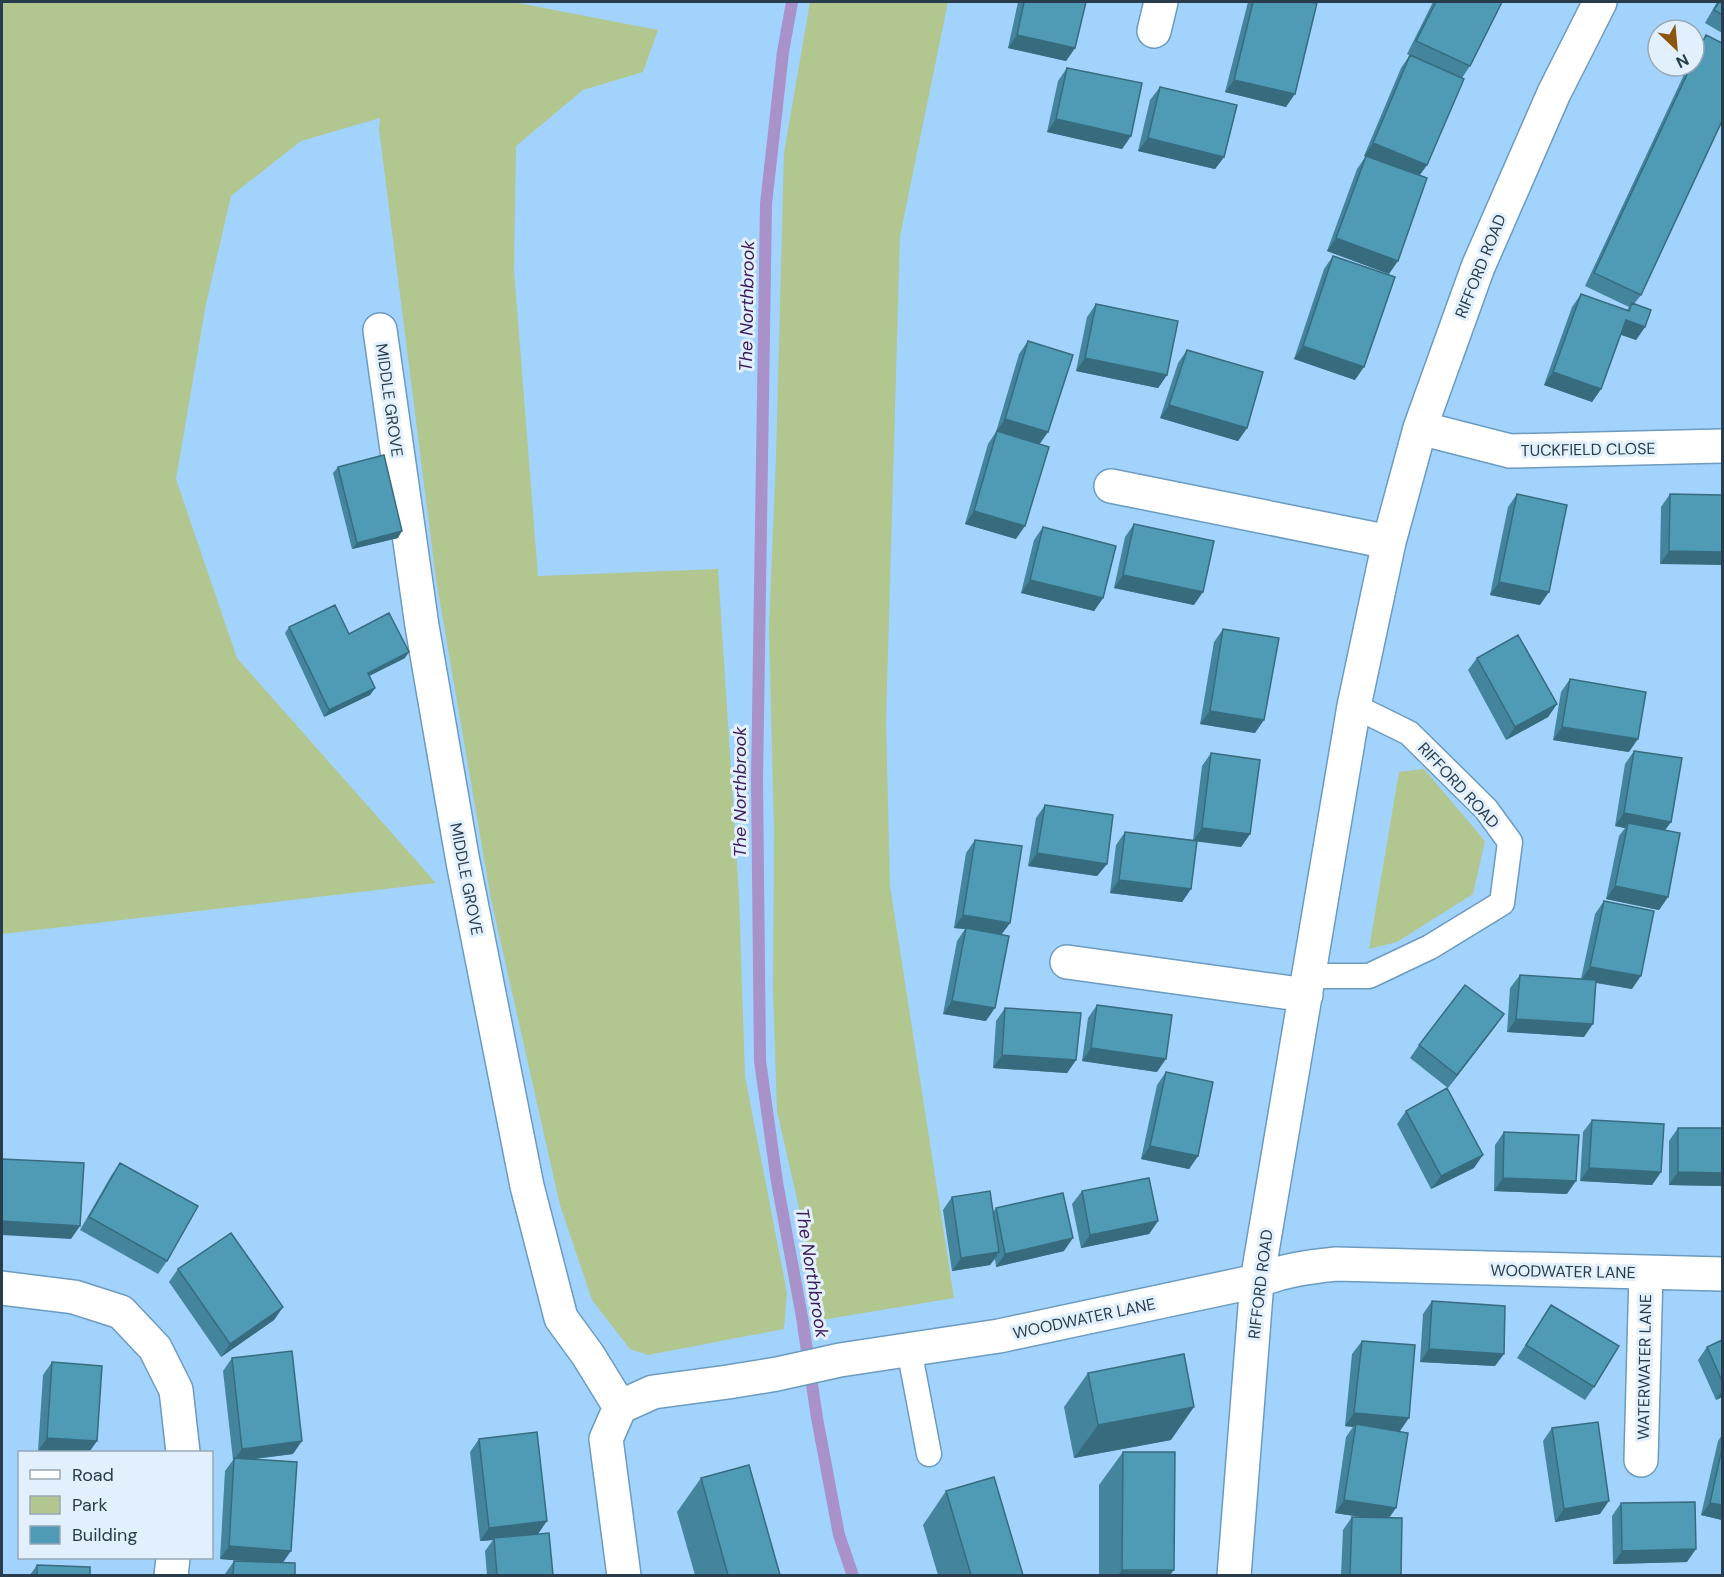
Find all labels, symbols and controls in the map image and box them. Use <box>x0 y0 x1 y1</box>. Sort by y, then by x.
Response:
north arrow <box>1646 18 1706 78</box>
text: N <box>1673 49 1692 73</box>
street label: RIFFORD ROAD <box>1450 211 1511 321</box>
water label: The Northbrook <box>734 239 760 372</box>
street label: MIDDLE GROVE <box>371 342 408 458</box>
street label: TUCKFIELD CLOSE <box>1520 438 1656 461</box>
water label: The Northbrook <box>728 726 752 858</box>
street label: RIFFORD ROAD <box>1413 738 1504 833</box>
street label: MIDDLE GROVE <box>445 821 488 937</box>
water label: The Northbrook <box>790 1206 834 1340</box>
street label: RIFFORD ROAD <box>1243 1228 1278 1340</box>
street label: WOODWATER LANE <box>1490 1260 1636 1283</box>
street label: WOODWATER LANE <box>1011 1293 1157 1344</box>
street label: WATERWATER LANE <box>1633 1294 1656 1440</box>
legend <box>18 1451 213 1559</box>
text: Road <box>72 1463 114 1487</box>
text: Park <box>72 1493 108 1517</box>
text: Building <box>72 1523 137 1547</box>

